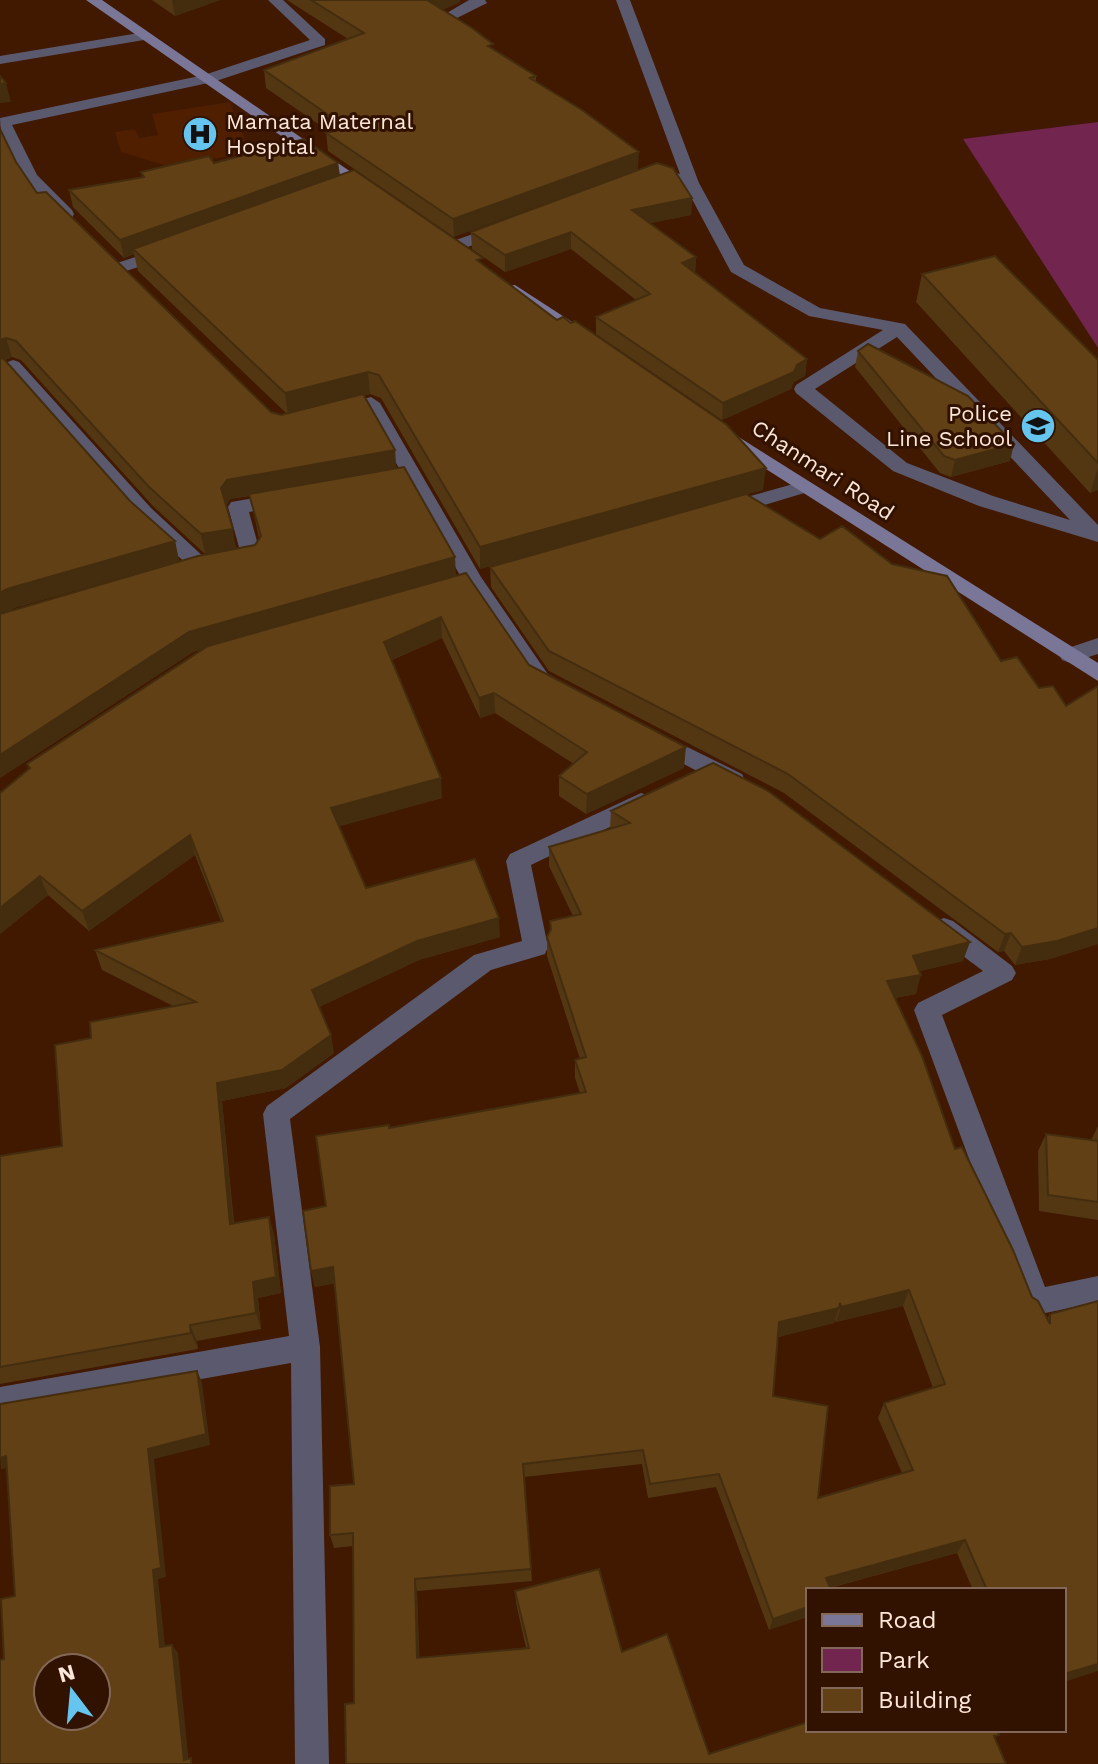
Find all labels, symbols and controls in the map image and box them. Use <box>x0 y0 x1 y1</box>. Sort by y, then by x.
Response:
place label: Mamata Maternal Hospital <box>226 109 413 159</box>
hospital icon: Mamata Maternal Hospital <box>181 115 219 153</box>
place label: Police Line School <box>886 401 1012 451</box>
school or university icon: Police Line School <box>1019 407 1057 445</box>
street label: Chanmari Road <box>747 415 899 525</box>
legend <box>806 1588 1066 1732</box>
text: Road <box>878 1606 937 1634</box>
text: Park <box>878 1646 930 1674</box>
north arrow <box>32 1652 112 1732</box>
text: N <box>55 1659 78 1688</box>
text: Building <box>878 1686 971 1714</box>

